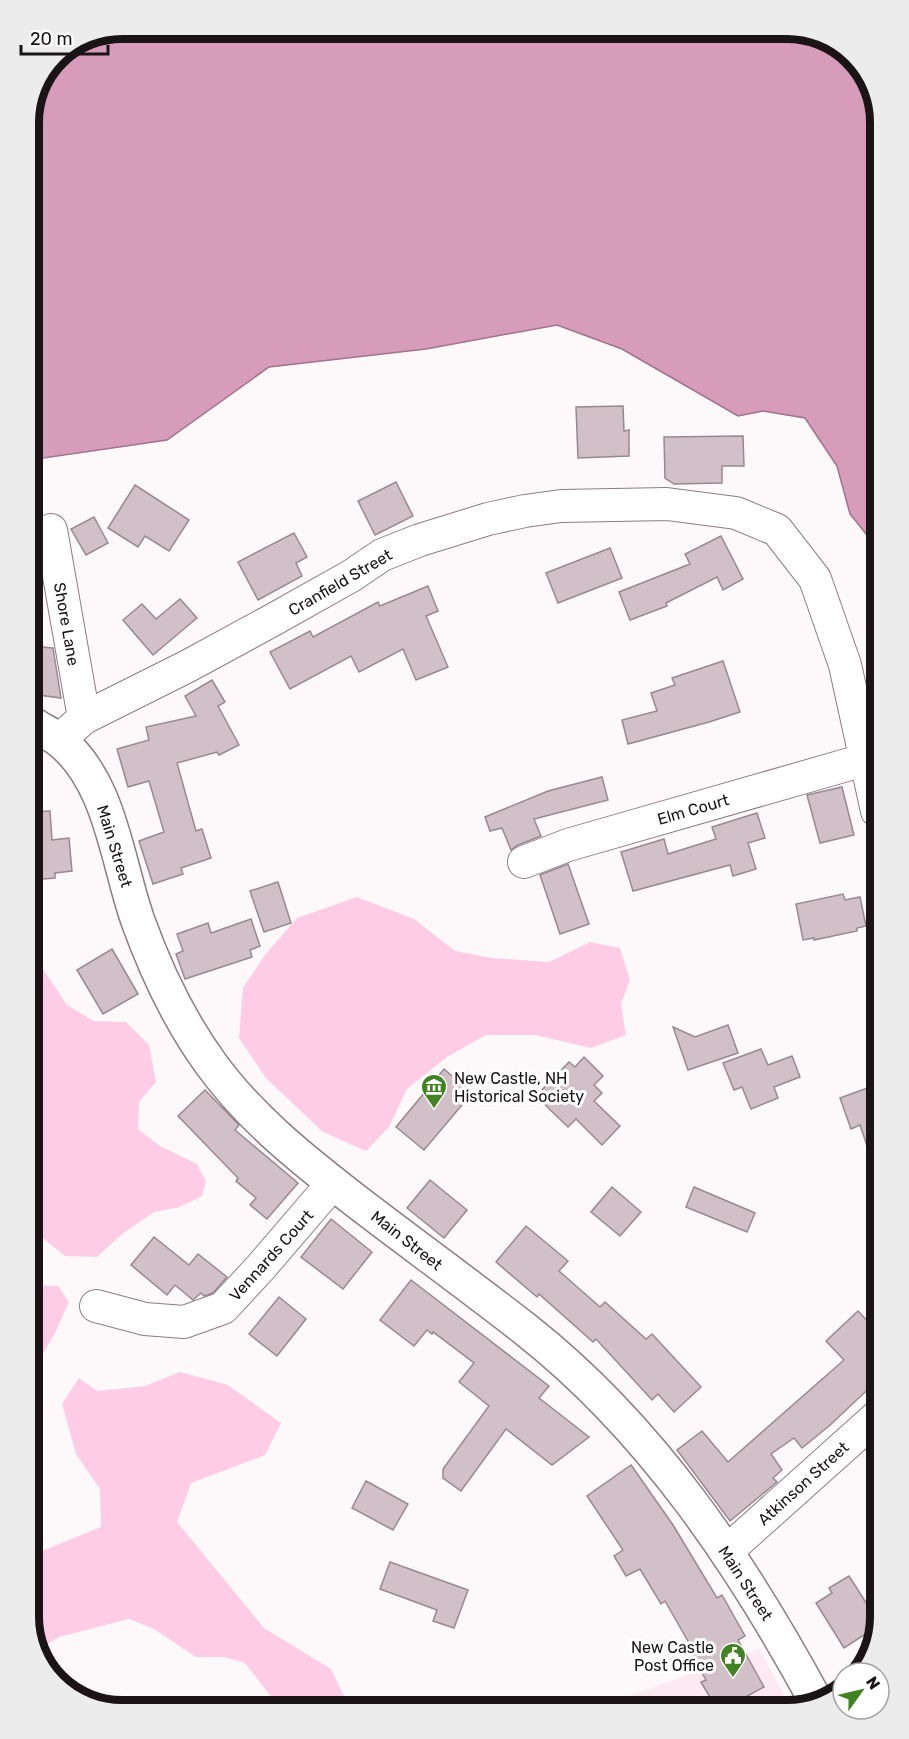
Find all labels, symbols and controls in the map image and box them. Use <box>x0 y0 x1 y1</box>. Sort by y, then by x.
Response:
scale bar <box>21 18 108 56</box>
text: 20 m <box>30 28 72 50</box>
street label: Cranfield Street <box>285 545 395 620</box>
street label: Shore Lane <box>50 581 83 667</box>
street label: Elm Court <box>655 790 731 829</box>
street label: Main Street <box>93 803 136 890</box>
place label: New Castle, NH Historical Society <box>454 1069 584 1106</box>
museum icon: New Castle, NH Historical Society <box>419 1072 449 1110</box>
street label: Vennards Court <box>225 1206 317 1305</box>
street label: Main Street <box>367 1207 446 1274</box>
street label: Atkinson Street <box>754 1438 853 1529</box>
street label: Main Street <box>714 1542 777 1624</box>
place label: New Castle Post Office <box>631 1638 714 1675</box>
public building icon: New Castle Post Office <box>718 1641 748 1679</box>
north arrow <box>831 1661 891 1721</box>
text: N <box>862 1673 884 1693</box>

